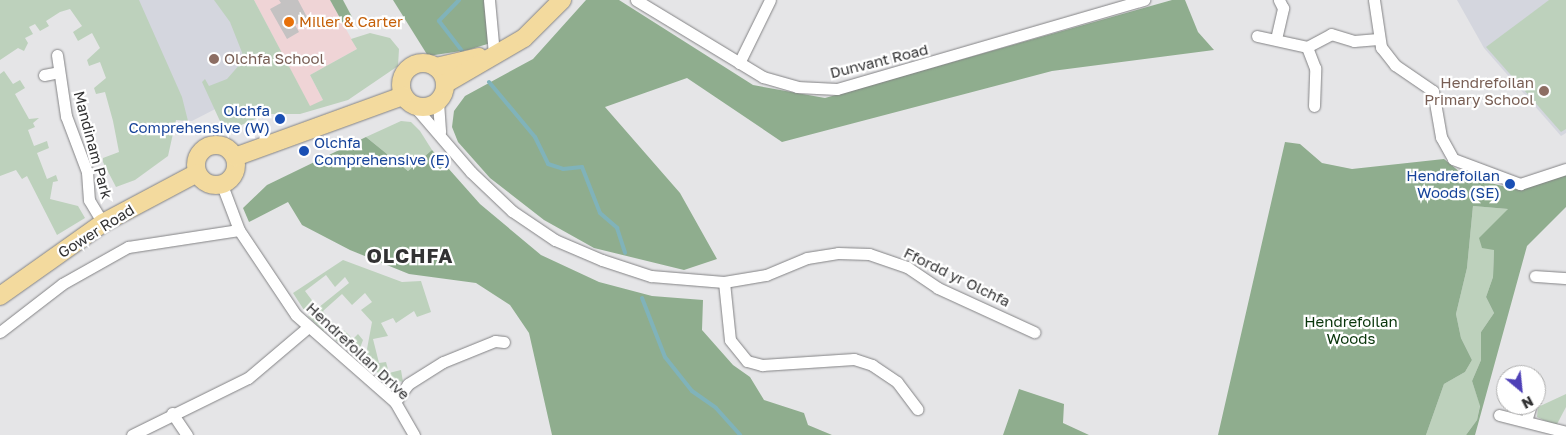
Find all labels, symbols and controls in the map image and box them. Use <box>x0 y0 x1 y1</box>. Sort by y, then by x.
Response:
place label: Miller & Carter <box>299 13 403 31</box>
marker: Miller & Carter <box>283 16 295 28</box>
street label: Dunvant Road <box>828 40 930 82</box>
place label: Olchfa School <box>224 50 324 68</box>
marker: Olchfa School <box>208 53 220 65</box>
place label: Hendrefoilan Primary School <box>1424 73 1534 108</box>
marker: Hendrefoilan Primary School <box>1538 85 1550 97</box>
street label: Mandinam Park <box>70 89 116 201</box>
place label: Olchfa Comprehensive (W) <box>128 101 270 136</box>
marker: Olchfa Comprehensive (W) <box>274 113 286 125</box>
place label: Olchfa Comprehensive (E) <box>314 133 450 168</box>
marker: Olchfa Comprehensive (E) <box>298 145 310 157</box>
place label: Hendrefoilan Woods (SE) <box>1406 166 1500 201</box>
marker: Hendrefoilan Woods (SE) <box>1504 178 1516 190</box>
street label: Gower Road <box>55 200 137 262</box>
district label: OLCHFA <box>366 243 454 267</box>
street label: Ffordd yr Olchfa <box>901 243 1013 311</box>
street label: Hendrefoilan Drive <box>303 299 413 403</box>
park label: Hendrefoilan Woods <box>1304 312 1398 347</box>
north arrow <box>1496 365 1546 415</box>
text: N <box>1519 393 1537 413</box>

